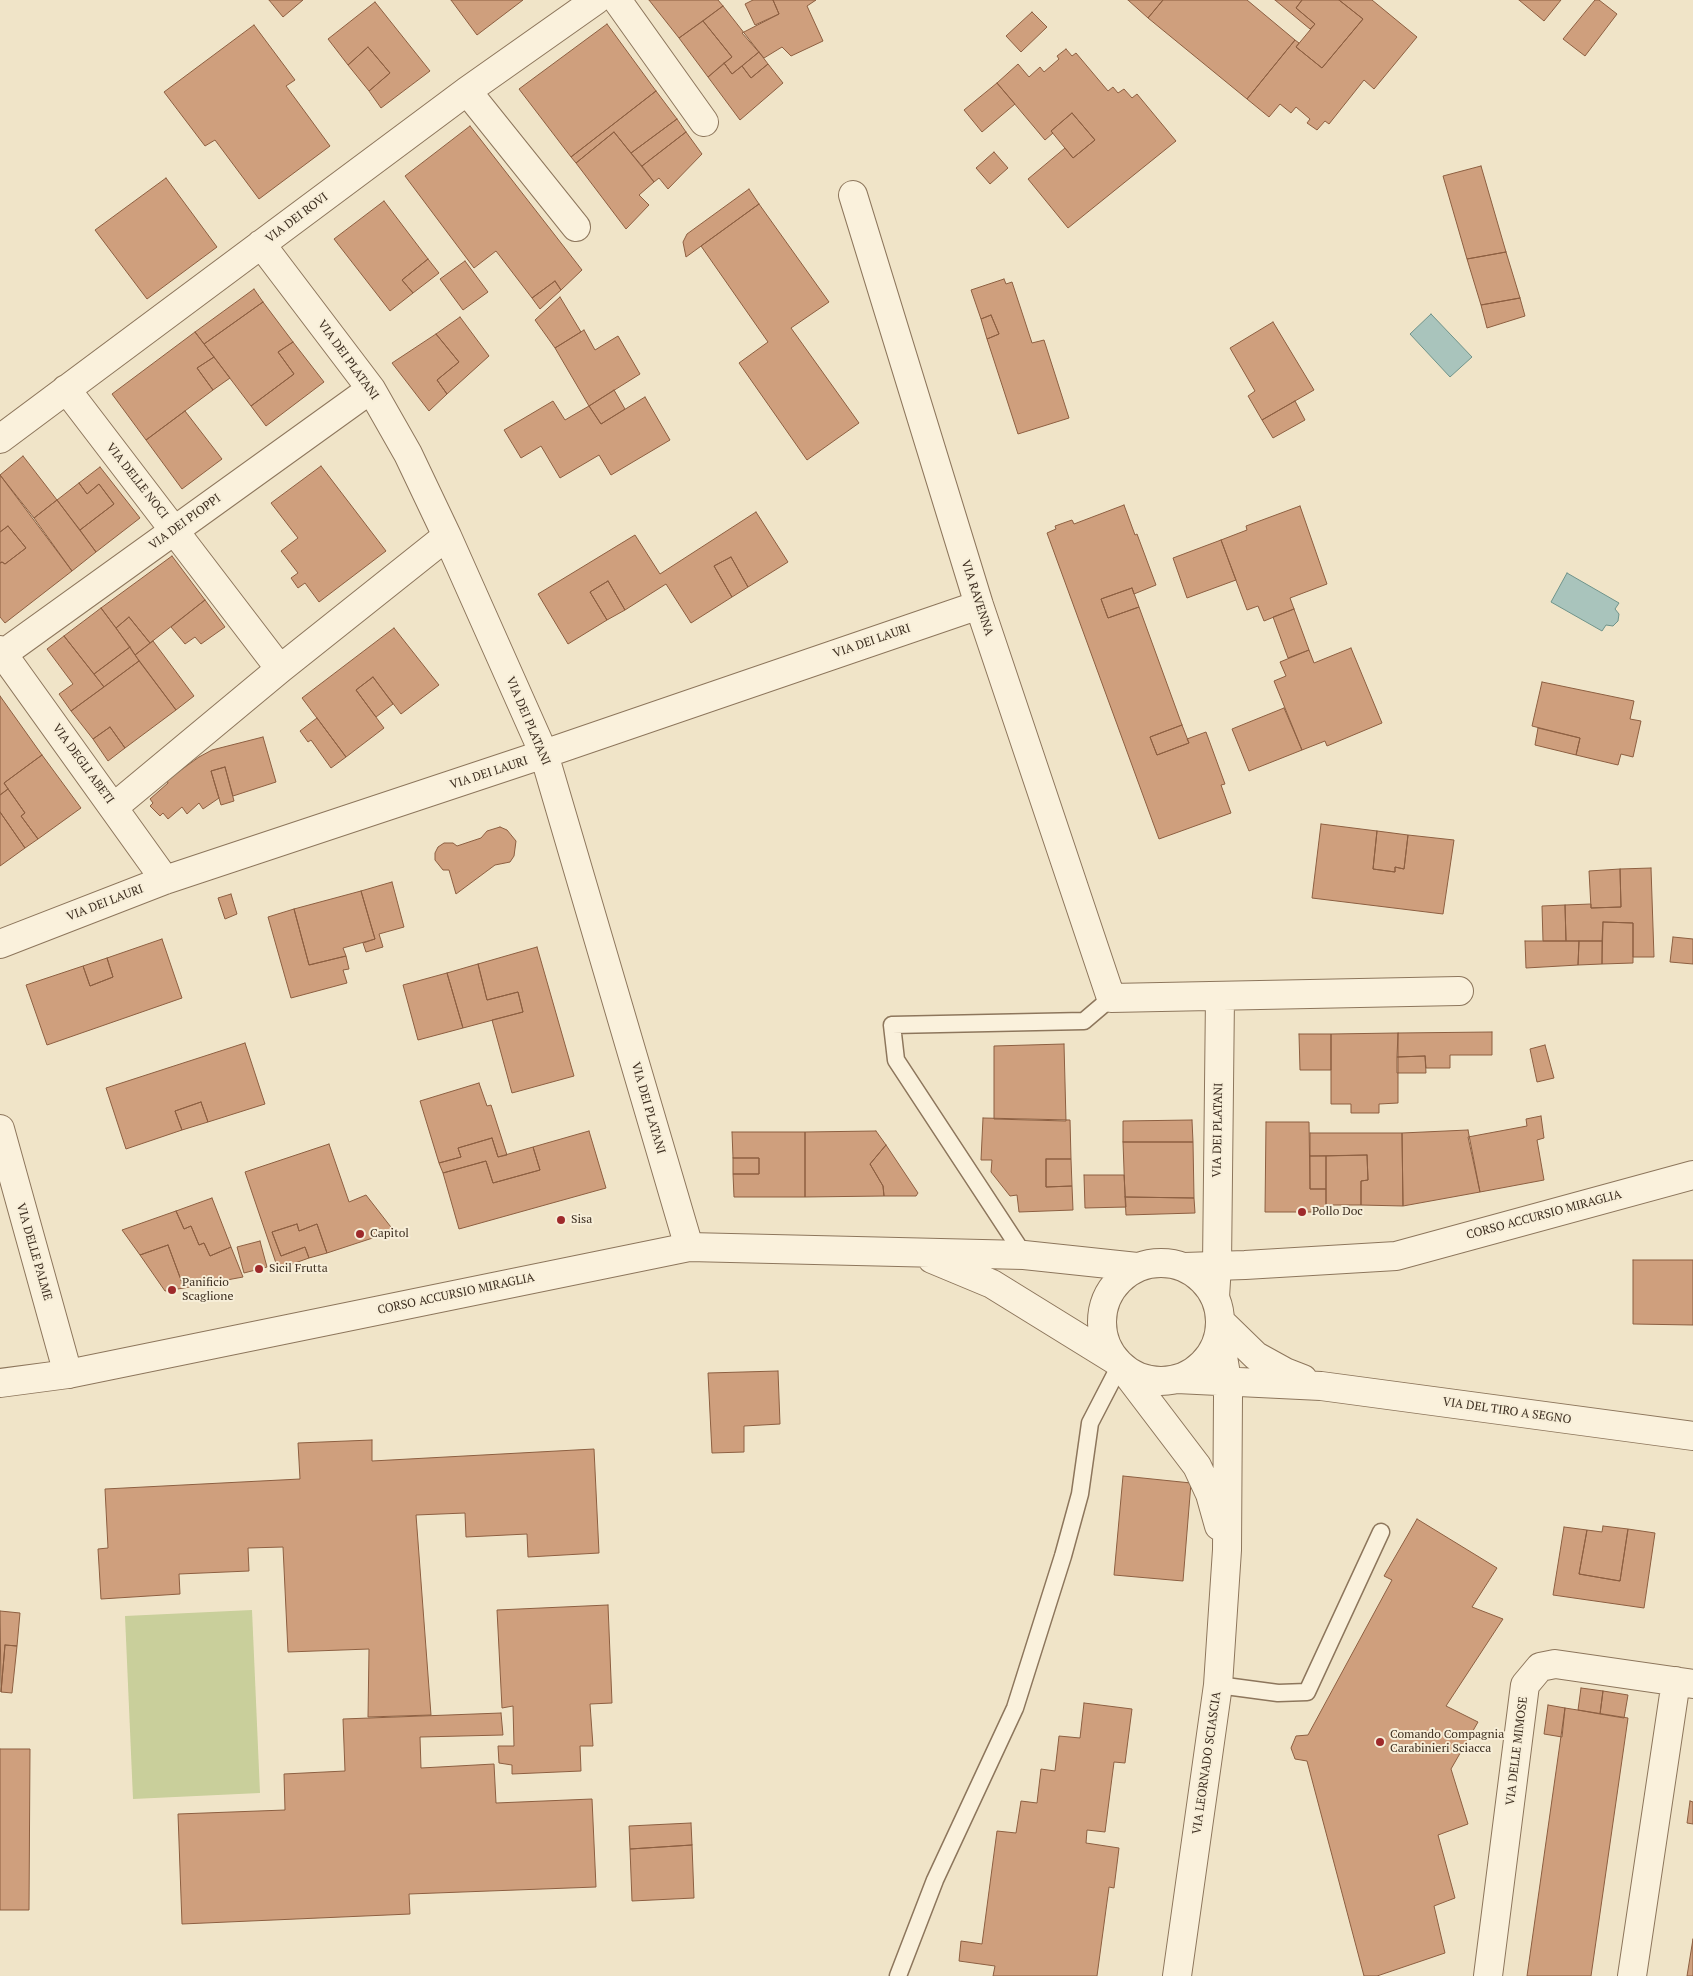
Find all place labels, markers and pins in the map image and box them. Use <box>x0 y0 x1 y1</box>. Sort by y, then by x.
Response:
place label: Pollo Doc <box>1312 1205 1363 1219</box>
marker: Pollo Doc <box>1296 1206 1308 1218</box>
place label: Sisa <box>571 1213 592 1227</box>
marker: Sisa <box>555 1214 567 1226</box>
place label: Capitol <box>370 1227 409 1241</box>
marker: Capitol <box>354 1228 366 1240</box>
place label: Sicil Frutta <box>269 1262 328 1276</box>
marker: Sicil Frutta <box>253 1263 265 1275</box>
place label: Panificio Scaglione <box>182 1276 233 1304</box>
marker: Panificio Scaglione <box>166 1284 178 1296</box>
place label: Comando Compagnia Carabinieri Sciacca <box>1390 1728 1504 1756</box>
marker: Comando Compagnia Carabinieri Sciacca <box>1374 1736 1386 1748</box>

